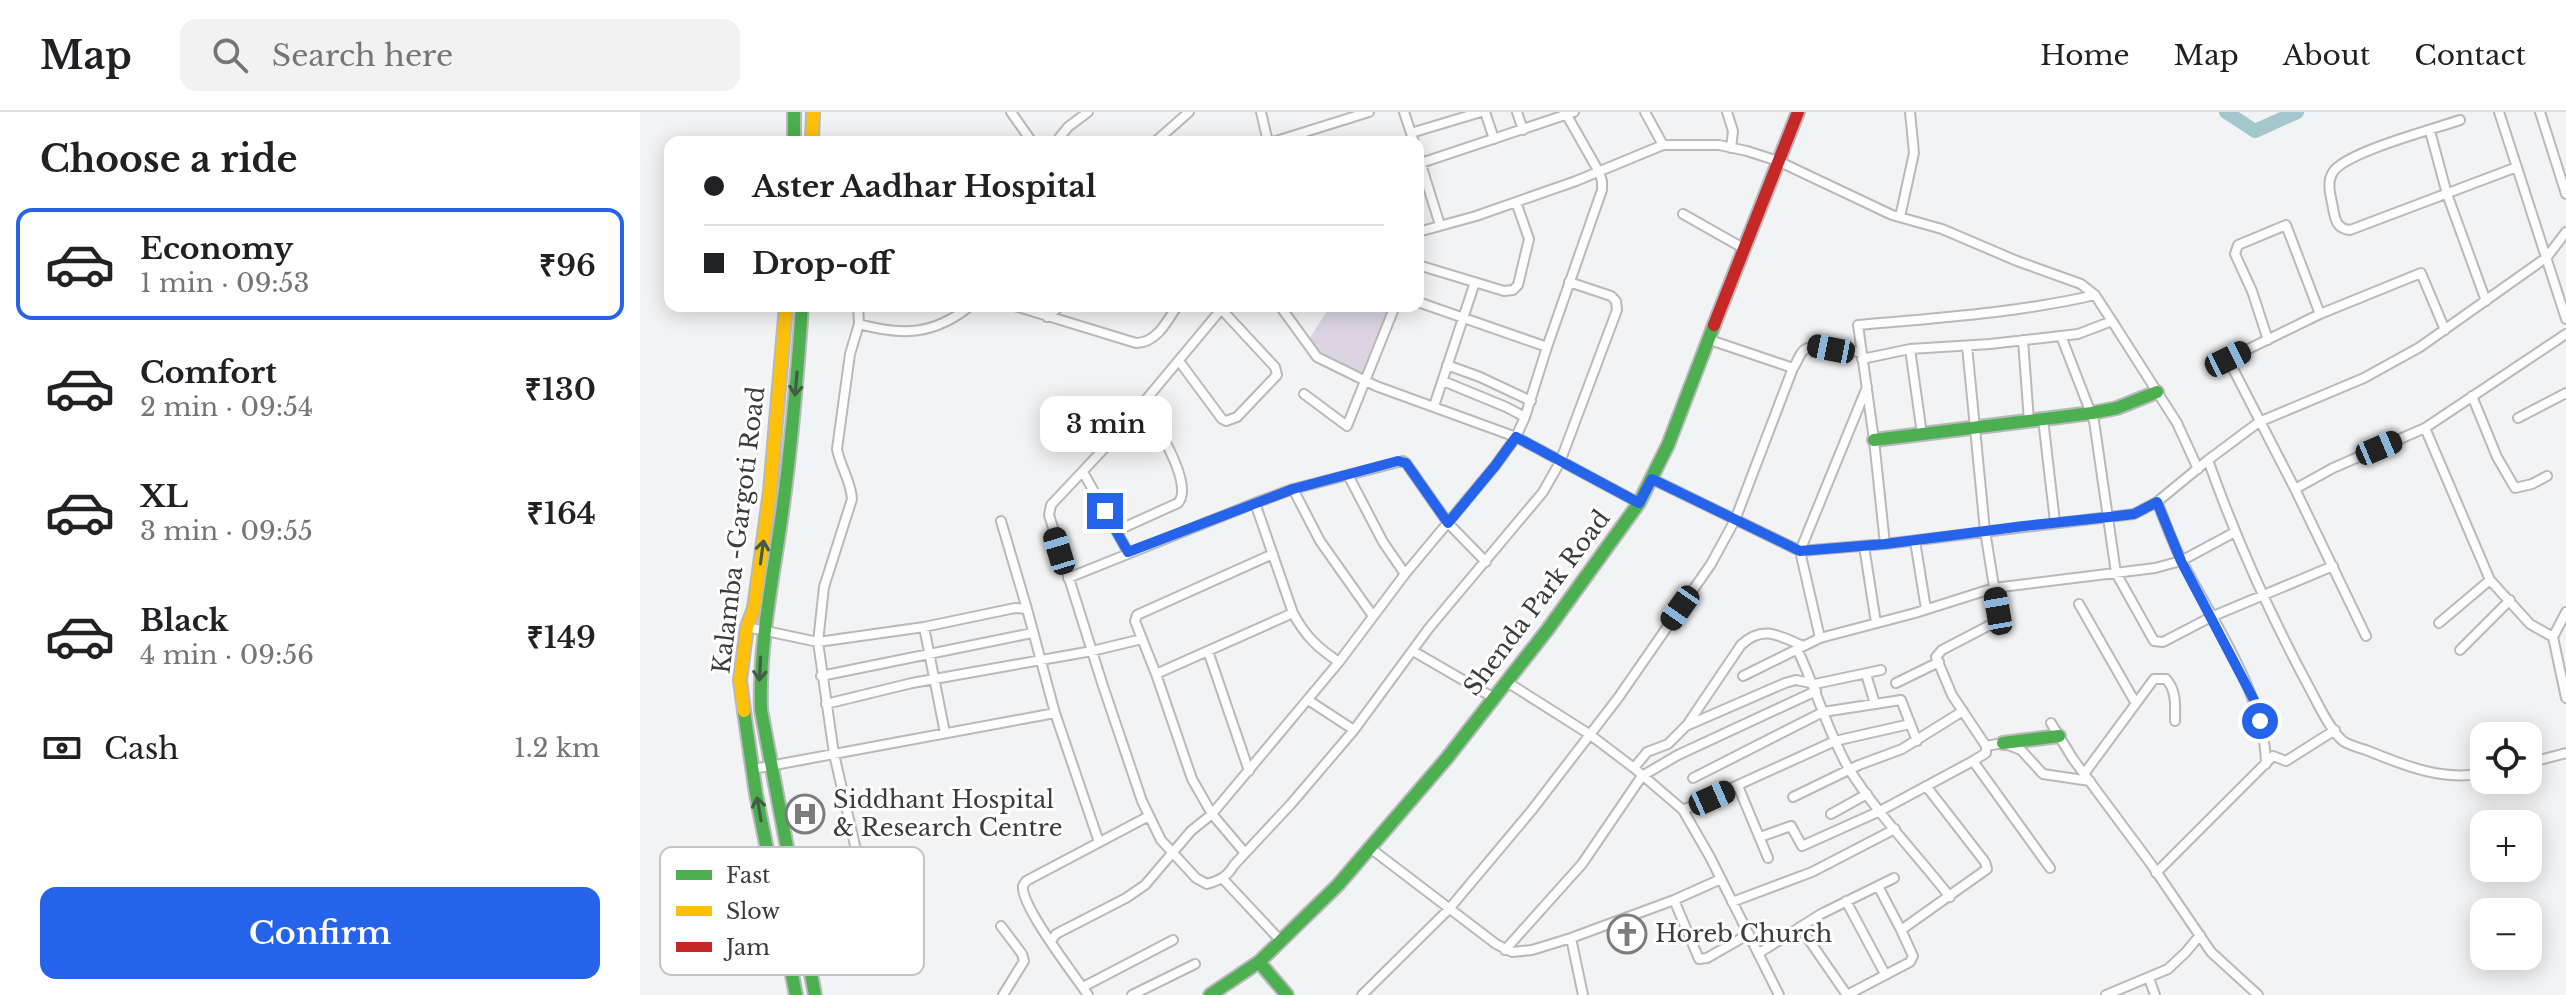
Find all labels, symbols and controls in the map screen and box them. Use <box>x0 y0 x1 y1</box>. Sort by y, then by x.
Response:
search box <box>180 19 740 91</box>
text: Map <box>40 32 132 79</box>
icon: search <box>208 33 252 77</box>
text: Search here <box>272 37 453 74</box>
text: Home <box>2040 38 2130 73</box>
text: Map <box>2174 38 2239 73</box>
text: About <box>2283 38 2370 73</box>
text: Contact <box>2414 38 2526 73</box>
text: Choose a ride <box>40 137 297 182</box>
text: Aster Aadhar Hospital <box>752 168 1096 205</box>
icon: car <box>44 228 116 300</box>
text: Economy <box>140 230 293 267</box>
text: Drop-off <box>752 245 892 282</box>
text: ₹96 <box>539 247 596 284</box>
text: 1 min · 09:53 <box>140 267 310 299</box>
car <box>1805 333 1857 365</box>
car <box>2201 338 2255 380</box>
icon: car <box>44 352 116 424</box>
text: Comfort <box>140 354 277 391</box>
one-way arrow <box>788 370 803 397</box>
text: ₹130 <box>525 371 596 408</box>
street label: Kalamba -Gargoti Road <box>706 385 771 675</box>
text: 2 min · 09:54 <box>140 391 313 423</box>
callout: 3 min <box>1039 395 1171 451</box>
text: 3 min <box>1066 408 1146 440</box>
car <box>2352 428 2406 468</box>
icon: car <box>44 476 116 548</box>
text: XL <box>140 478 188 515</box>
route end <box>1087 493 1123 529</box>
text: ₹164 <box>527 495 596 532</box>
street label: Shenda Park Road <box>1457 504 1616 701</box>
text: 3 min · 09:55 <box>140 515 313 547</box>
car <box>1041 525 1077 577</box>
one-way arrow <box>754 539 769 566</box>
car <box>1656 581 1704 635</box>
car <box>1982 585 2014 637</box>
icon: car <box>44 600 116 672</box>
text: Black <box>140 602 228 639</box>
text: ₹149 <box>527 619 596 656</box>
text: 4 min · 09:56 <box>140 639 314 671</box>
one-way arrow <box>753 655 768 682</box>
route start <box>2242 703 2278 739</box>
map controls <box>2470 722 2542 970</box>
button: locate <box>2470 722 2542 794</box>
icon: cash <box>40 726 84 770</box>
text: Cash <box>104 730 179 767</box>
text: 1.2 km <box>514 732 600 764</box>
car <box>1685 777 1739 819</box>
place label: Siddhant Hospital & Research Centre <box>833 785 1062 842</box>
hospital icon: Siddhant Hospital & Research Centre <box>784 793 826 835</box>
one-way arrow <box>751 796 766 822</box>
button: + <box>2470 810 2542 882</box>
legend <box>660 847 924 975</box>
text: Fast <box>726 862 771 889</box>
button: Confirm <box>40 887 600 979</box>
text: Slow <box>726 898 780 925</box>
button: − <box>2470 898 2542 970</box>
church icon: Horeb Church <box>1606 913 1648 955</box>
place label: Horeb Church <box>1655 919 1832 948</box>
text: Jam <box>723 934 770 961</box>

